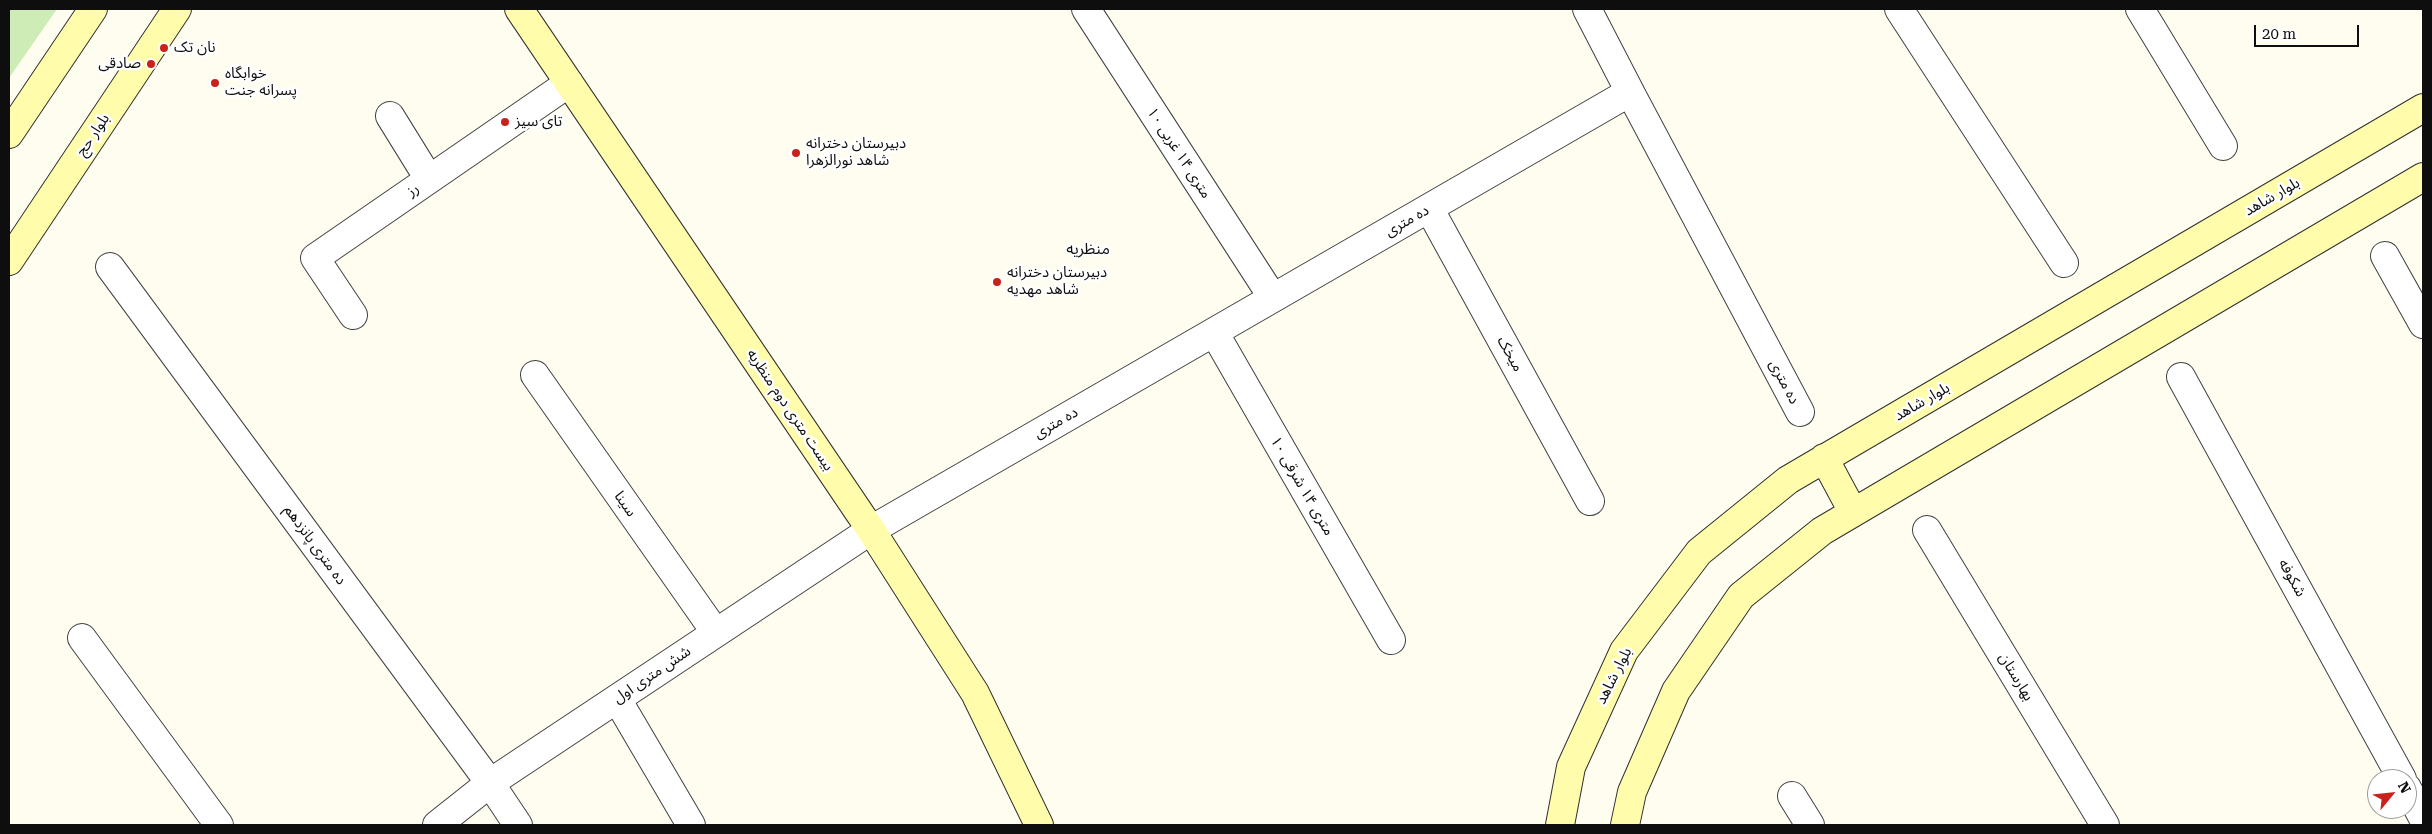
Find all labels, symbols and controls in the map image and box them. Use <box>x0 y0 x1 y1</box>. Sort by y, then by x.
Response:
scale bar <box>2257 15 2362 47</box>
text: 20 m <box>2262 25 2296 43</box>
place label: نان تک <box>174 39 216 57</box>
marker: نان تک <box>158 42 170 54</box>
place label: صادقی <box>98 55 141 73</box>
marker: صادقی <box>145 58 157 70</box>
place label: خوابگاه پسرانه جنت <box>225 65 297 100</box>
marker: خوابگاه پسرانه جنت <box>209 77 221 89</box>
street label: ۱۰ متری ۱۴ غربی <box>1143 104 1215 202</box>
street label: بلوار حج <box>72 110 114 160</box>
place label: تای سیز <box>515 113 562 131</box>
marker: تای سیز <box>499 116 511 128</box>
place label: دبیرستان دخترانه شاهد نورالزهرا <box>806 135 906 170</box>
marker: دبیرستان دخترانه شاهد نورالزهرا <box>790 147 802 159</box>
street label: بلوار شاهد <box>2241 174 2303 220</box>
street label: رز <box>403 179 423 201</box>
street label: ده متری <box>1382 201 1432 241</box>
district label: منظریه <box>1066 239 1110 259</box>
place label: دبیرستان دخترانه شاهد مهدیه <box>1007 264 1107 299</box>
marker: دبیرستان دخترانه شاهد مهدیه <box>991 276 1003 288</box>
street label: میخک <box>1493 333 1527 375</box>
street label: بیست متری دوم منظریه <box>743 346 837 474</box>
street label: ده متری <box>1765 357 1803 407</box>
street label: بلوار شاهد <box>1891 379 1953 425</box>
street label: ده متری <box>1031 403 1081 443</box>
street label: ۱۰ متری ۱۴ شرقی <box>1266 433 1338 539</box>
street label: سینا <box>610 488 640 520</box>
street label: ده متری پانزدهم <box>280 502 350 588</box>
street label: شکوفه <box>2274 556 2310 600</box>
street label: شش متری اول <box>610 642 694 708</box>
street label: بلوار شاهد <box>1592 645 1636 707</box>
street label: بهارستان <box>1995 650 2037 704</box>
north arrow <box>2367 769 2417 819</box>
text: N <box>2395 779 2414 796</box>

